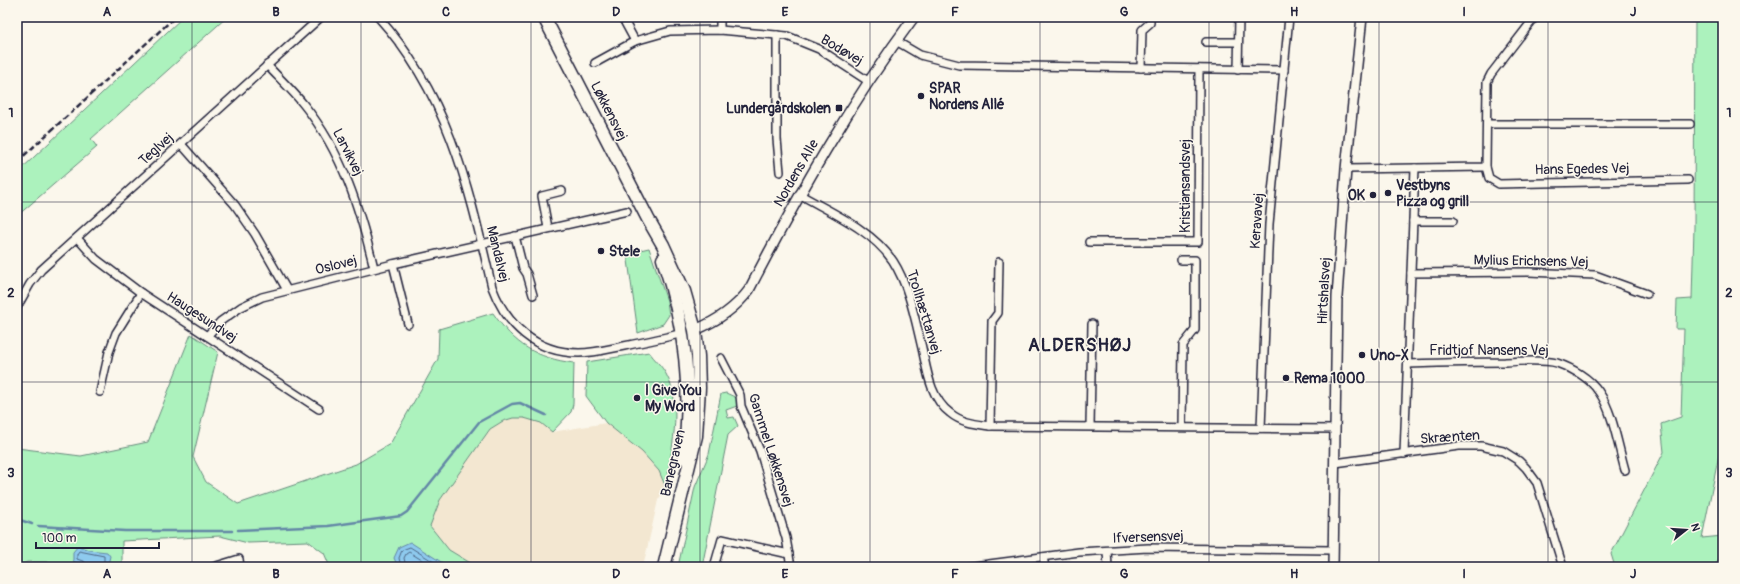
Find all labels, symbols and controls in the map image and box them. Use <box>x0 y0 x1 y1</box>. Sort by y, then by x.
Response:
text: A <box>103 4 112 20</box>
text: B <box>272 4 280 20</box>
text: C <box>442 4 450 20</box>
text: D <box>612 4 620 20</box>
text: E <box>782 4 789 20</box>
text: F <box>951 4 959 20</box>
text: G <box>1120 4 1129 20</box>
text: H <box>1290 4 1298 20</box>
text: I <box>1462 4 1466 20</box>
text: J <box>1630 4 1636 20</box>
street label: Bodøvej <box>818 31 866 69</box>
street label: Løkkensvej <box>587 79 631 143</box>
place label: SPAR Nordens Allé <box>929 80 1005 113</box>
marker: SPAR Nordens Allé <box>916 91 926 101</box>
place label: Lundergårdskolen <box>726 100 831 117</box>
marker: Lundergårdskolen <box>834 103 844 113</box>
text: 1 <box>8 105 14 121</box>
text: 1 <box>1726 105 1732 121</box>
street label: Larvikvej <box>329 126 367 178</box>
street label: Teglvej <box>135 129 177 169</box>
street label: Nordens Alle <box>770 136 822 210</box>
street label: Kristiansandsvej <box>1177 139 1194 233</box>
street label: Hans Egedes Vej <box>1534 160 1630 178</box>
place label: Vestbyns Pizza og grill <box>1396 177 1469 210</box>
place label: OK <box>1348 187 1366 204</box>
marker: Vestbyns Pizza og grill <box>1383 188 1393 198</box>
marker: OK <box>1368 190 1378 200</box>
street label: Keravavej <box>1247 192 1267 250</box>
street label: Mandalvej <box>483 224 513 284</box>
place label: Stele <box>609 243 641 260</box>
marker: Stele <box>596 246 606 256</box>
street label: Mylius Erichsens Vej <box>1473 251 1589 271</box>
street label: Oslovej <box>313 252 359 278</box>
street label: Hirtshalsvej <box>1314 257 1334 325</box>
street label: Trollhættanvej <box>903 268 945 356</box>
text: 2 <box>7 285 15 301</box>
text: 2 <box>1725 285 1733 301</box>
street label: Haugesundvej <box>164 288 240 346</box>
district label: ALDERSHØJ <box>1028 334 1132 357</box>
street label: Fridtjof Nansens Vej <box>1429 342 1549 359</box>
place label: Uno-X <box>1370 347 1409 364</box>
marker: Uno-X <box>1357 350 1367 360</box>
place label: Rema 1000 <box>1294 370 1365 387</box>
marker: Rema 1000 <box>1281 373 1291 383</box>
place label: I Give You My Word <box>645 382 702 415</box>
street label: Gammel Løkkensvej <box>745 391 797 509</box>
marker: I Give You My Word <box>632 393 642 403</box>
street label: Skrænten <box>1420 426 1480 448</box>
street label: Banegraven <box>657 428 689 498</box>
text: 3 <box>7 465 15 481</box>
text: 3 <box>1725 465 1733 481</box>
north arrow <box>1666 510 1706 550</box>
text: N <box>1688 522 1703 533</box>
scale bar <box>36 524 159 550</box>
street label: Ifversensvej <box>1112 527 1184 547</box>
text: 100 m <box>42 531 77 546</box>
text: A <box>103 566 112 582</box>
text: B <box>272 566 280 582</box>
text: C <box>442 566 450 582</box>
text: D <box>612 566 620 582</box>
text: E <box>782 566 789 582</box>
text: F <box>951 566 959 582</box>
text: G <box>1120 566 1129 582</box>
text: H <box>1290 566 1298 582</box>
text: I <box>1462 566 1466 582</box>
text: J <box>1630 566 1636 582</box>

